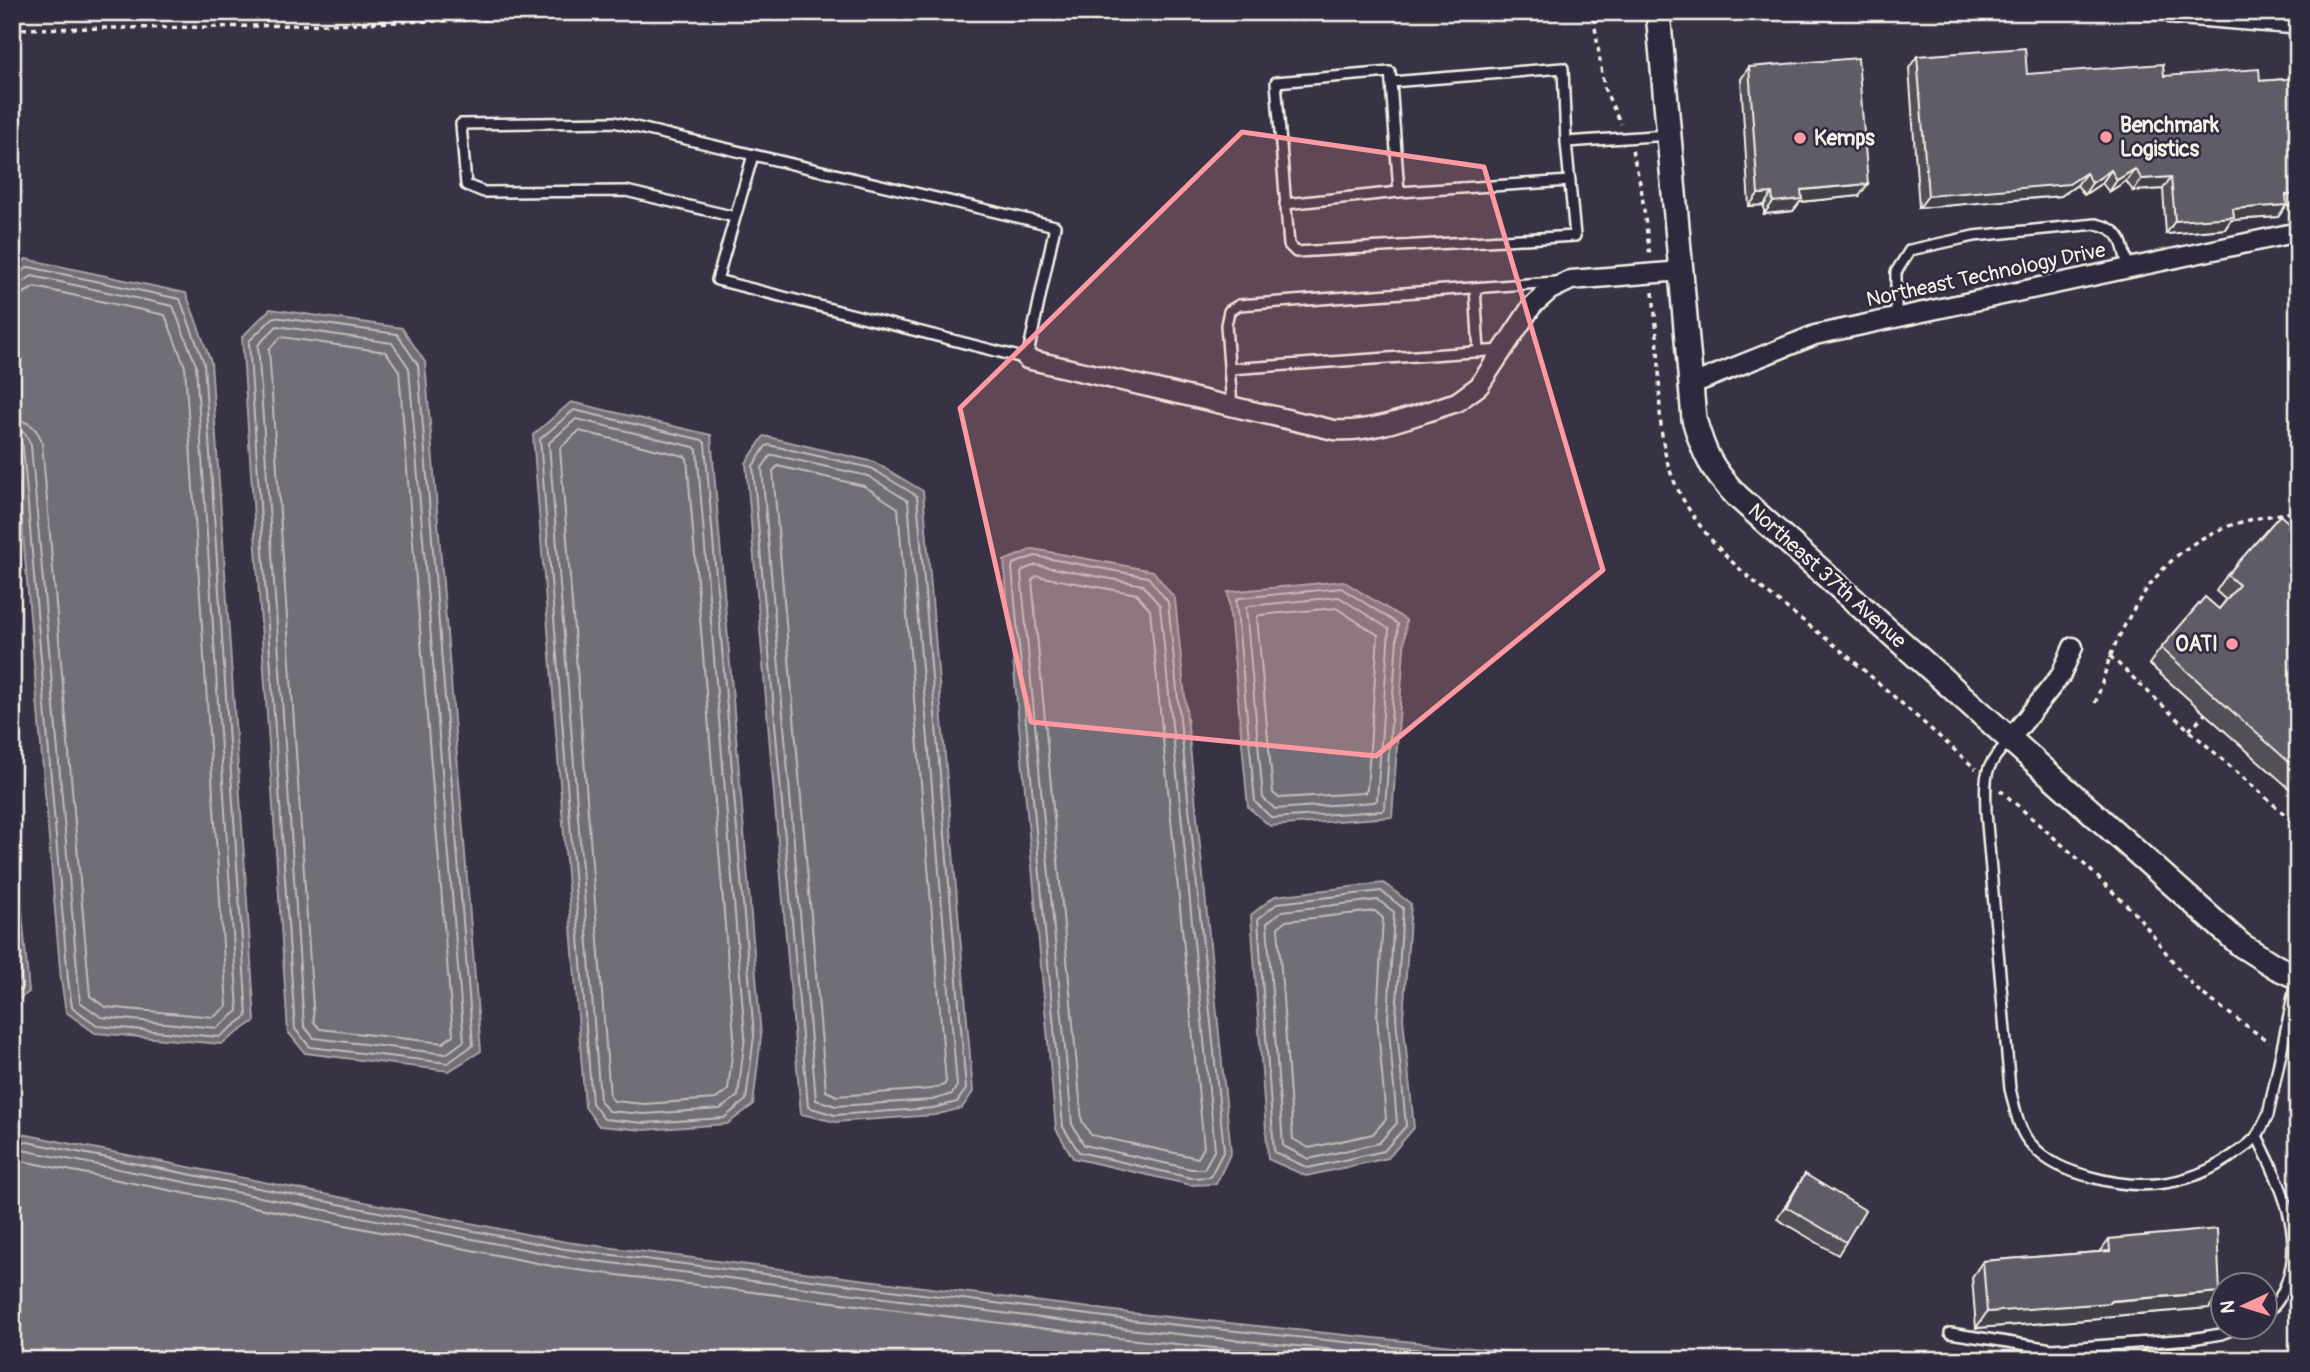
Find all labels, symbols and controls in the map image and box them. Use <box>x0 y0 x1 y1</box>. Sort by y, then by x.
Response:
place label: Benchmark Logistics <box>2120 112 2219 163</box>
place label: Kemps <box>1814 125 1875 152</box>
marker: Benchmark Logistics <box>2098 129 2114 145</box>
marker: Kemps <box>1792 130 1808 146</box>
street label: Northeast Technology Drive <box>1864 236 2109 314</box>
street label: Northeast 37th Avenue <box>1742 498 1912 655</box>
place label: OATI <box>2175 631 2218 658</box>
marker: OATI <box>2224 636 2240 652</box>
north arrow <box>2208 1270 2278 1340</box>
text: N <box>2216 1300 2240 1314</box>

